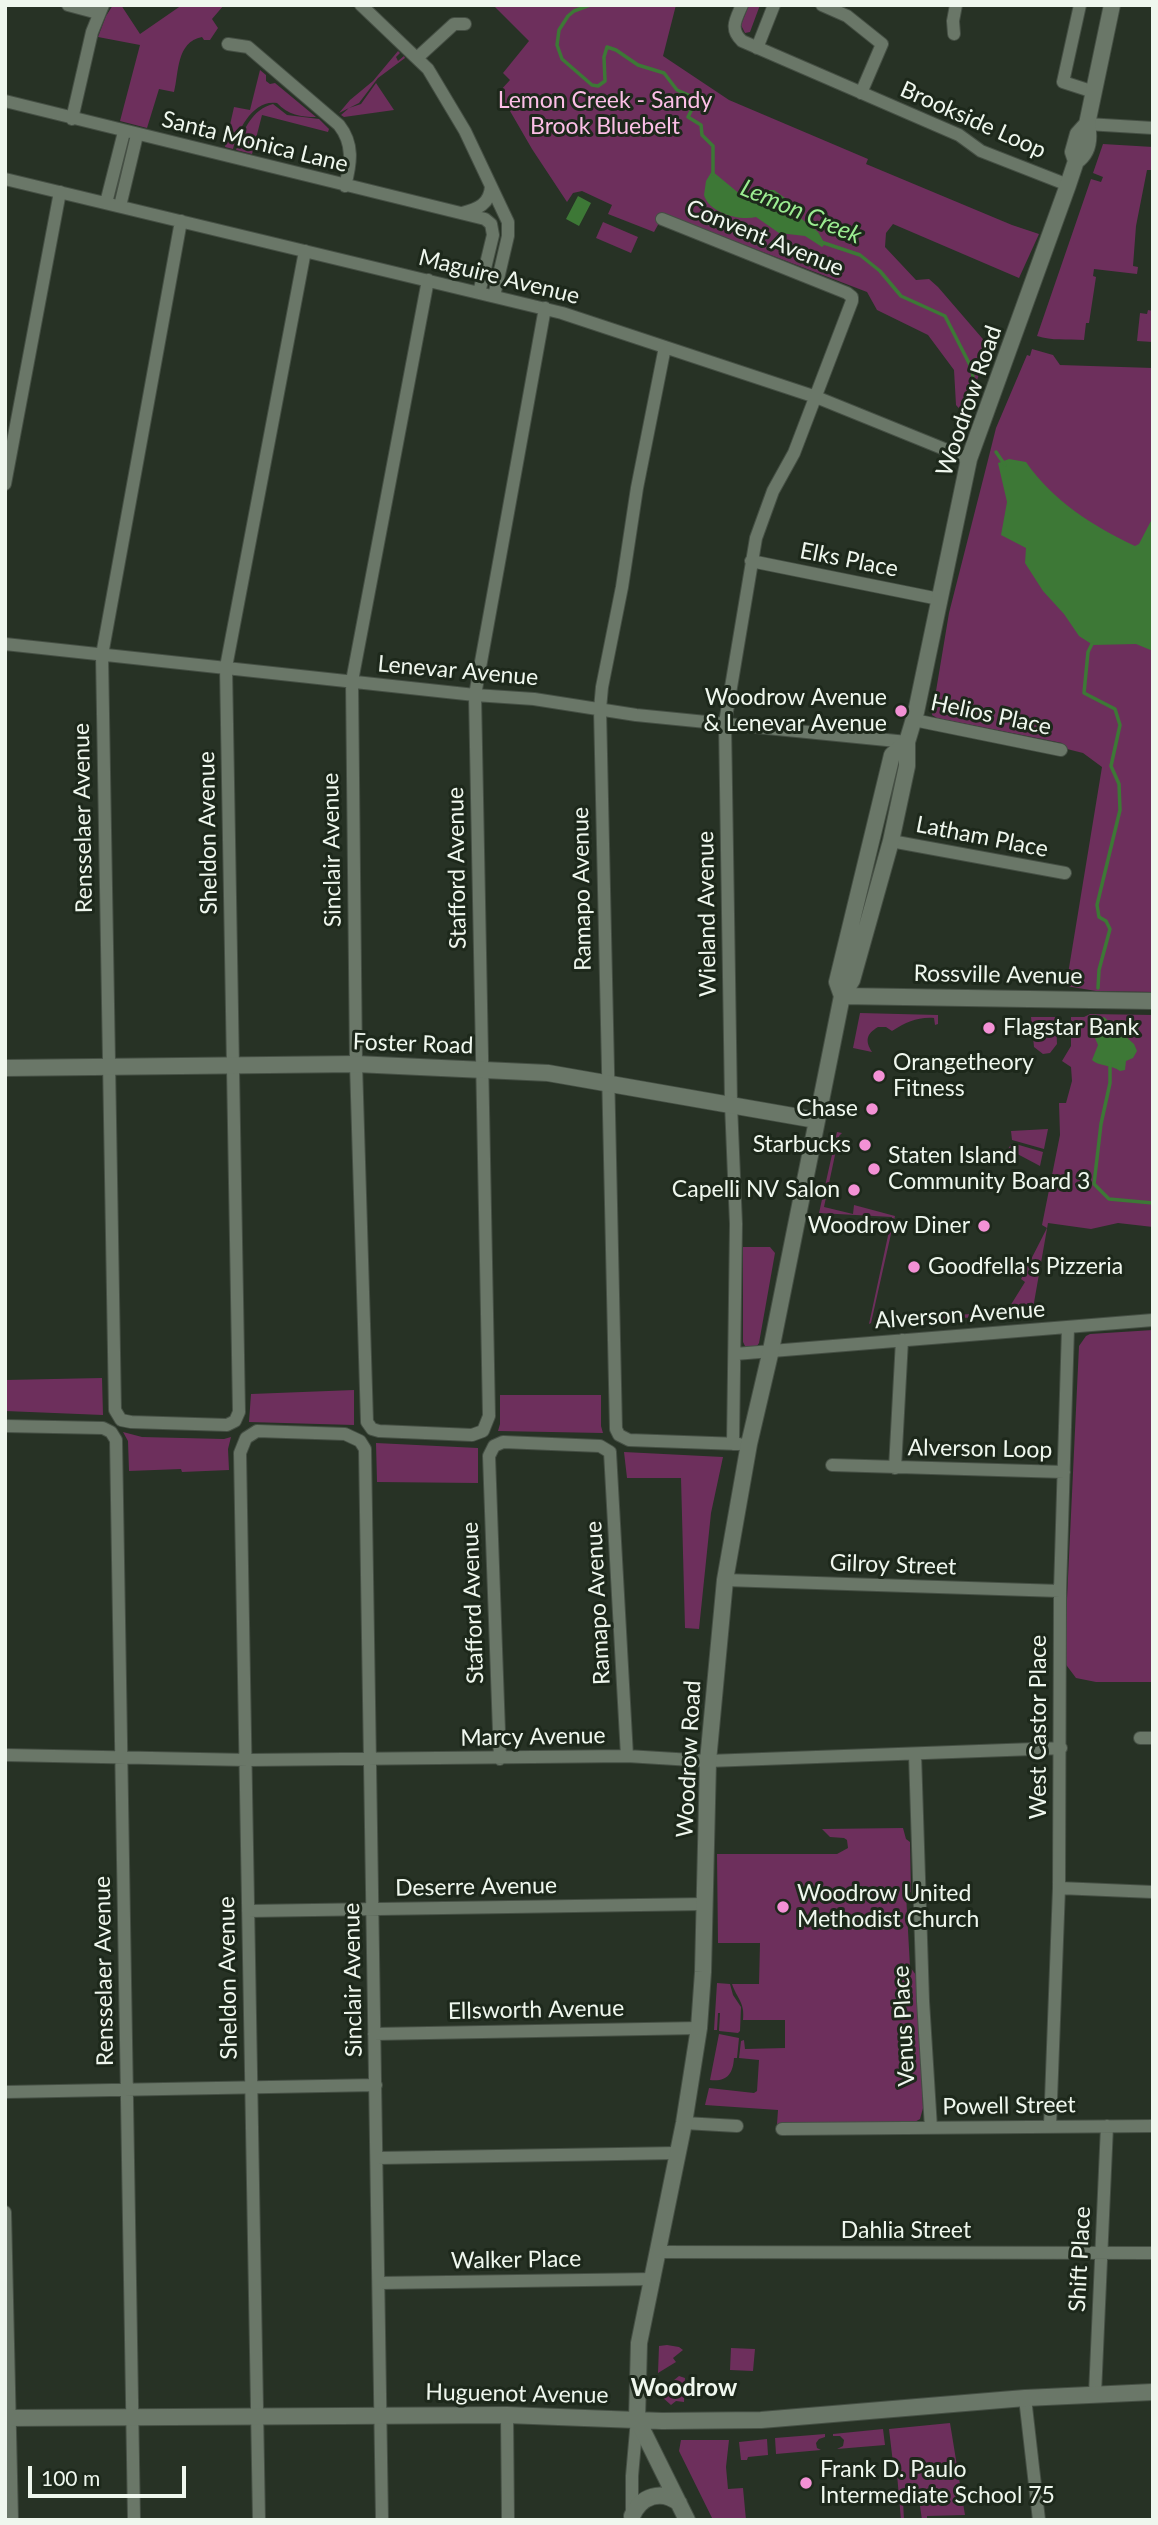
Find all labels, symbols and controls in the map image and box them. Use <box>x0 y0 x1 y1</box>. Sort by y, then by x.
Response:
street label: Brookside Loop <box>896 76 1050 164</box>
park label: Lemon Creek - Sandy Brook Bluebelt <box>498 87 712 141</box>
street label: Santa Monica Lane <box>159 106 351 178</box>
water label: Lemon Creek <box>736 174 866 250</box>
street label: Convent Avenue <box>682 194 848 282</box>
street label: Maguire Avenue <box>416 244 582 310</box>
street label: Woodrow Road <box>930 322 1008 480</box>
street label: Elks Place <box>797 537 901 583</box>
street label: Lenevar Avenue <box>376 650 540 692</box>
place label: Woodrow Avenue & Lenevar Avenue <box>703 684 887 738</box>
street label: Helios Place <box>928 689 1054 741</box>
marker: Woodrow Avenue & Lenevar Avenue <box>893 703 909 719</box>
street label: Rensselaer Avenue <box>68 723 98 913</box>
street label: Sheldon Avenue <box>193 751 223 915</box>
street label: Sinclair Avenue <box>317 773 347 927</box>
street label: Stafford Avenue <box>442 787 472 949</box>
street label: Ramapo Avenue <box>567 807 597 971</box>
street label: Latham Place <box>914 811 1050 863</box>
street label: Wieland Avenue <box>692 831 722 997</box>
street label: Rossville Avenue <box>913 960 1083 990</box>
place label: Flagstar Bank <box>1003 1014 1139 1042</box>
marker: Flagstar Bank <box>981 1020 997 1036</box>
street label: Foster Road <box>352 1028 474 1060</box>
place label: Orangetheory Fitness <box>893 1049 1034 1103</box>
marker: Orangetheory Fitness <box>871 1068 887 1084</box>
place label: Chase <box>796 1095 858 1123</box>
marker: Chase <box>864 1101 880 1117</box>
place label: Starbucks <box>753 1131 851 1159</box>
marker: Starbucks <box>857 1137 873 1153</box>
place label: Staten Island Community Board 3 <box>888 1142 1090 1196</box>
marker: Staten Island Community Board 3 <box>866 1161 882 1177</box>
place label: Capelli NV Salon <box>672 1176 840 1204</box>
marker: Capelli NV Salon <box>846 1182 862 1198</box>
place label: Woodrow Diner <box>808 1212 970 1240</box>
marker: Woodrow Diner <box>976 1218 992 1234</box>
place label: Goodfella's Pizzeria <box>928 1253 1123 1281</box>
marker: Goodfella's Pizzeria <box>906 1259 922 1275</box>
street label: Alverson Avenue <box>874 1295 1046 1335</box>
street label: Alverson Loop <box>907 1434 1053 1464</box>
street label: Ramapo Avenue <box>580 1520 616 1686</box>
street label: Stafford Avenue <box>456 1521 490 1685</box>
street label: Gilroy Street <box>829 1549 957 1581</box>
street label: West Castor Place <box>1025 1635 1053 1819</box>
street label: Woodrow Road <box>671 1680 707 1838</box>
street label: Marcy Avenue <box>460 1722 606 1752</box>
street label: Deserre Avenue <box>395 1872 557 1902</box>
street label: Rensselaer Avenue <box>89 1876 119 2066</box>
place label: Woodrow United Methodist Church <box>797 1880 979 1934</box>
street label: Sheldon Avenue <box>213 1896 243 2060</box>
marker: Woodrow United Methodist Church <box>775 1899 791 1915</box>
street label: Sinclair Avenue <box>338 1903 368 2057</box>
street label: Venus Place <box>887 1965 921 2087</box>
street label: Ellsworth Avenue <box>448 1995 624 2025</box>
street label: Powell Street <box>942 2091 1076 2121</box>
street label: Shift Place <box>1063 2205 1097 2313</box>
street label: Dahlia Street <box>841 2217 971 2245</box>
street label: Walker Place <box>451 2245 581 2275</box>
district label: Woodrow <box>631 2374 737 2402</box>
street label: Huguenot Avenue <box>425 2379 609 2409</box>
scale bar <box>32 2452 189 2496</box>
place label: Frank D. Paulo Intermediate School 75 <box>820 2456 1055 2510</box>
text: 100 m <box>41 2465 100 2490</box>
marker: Frank D. Paulo Intermediate School 75 <box>798 2475 814 2491</box>

